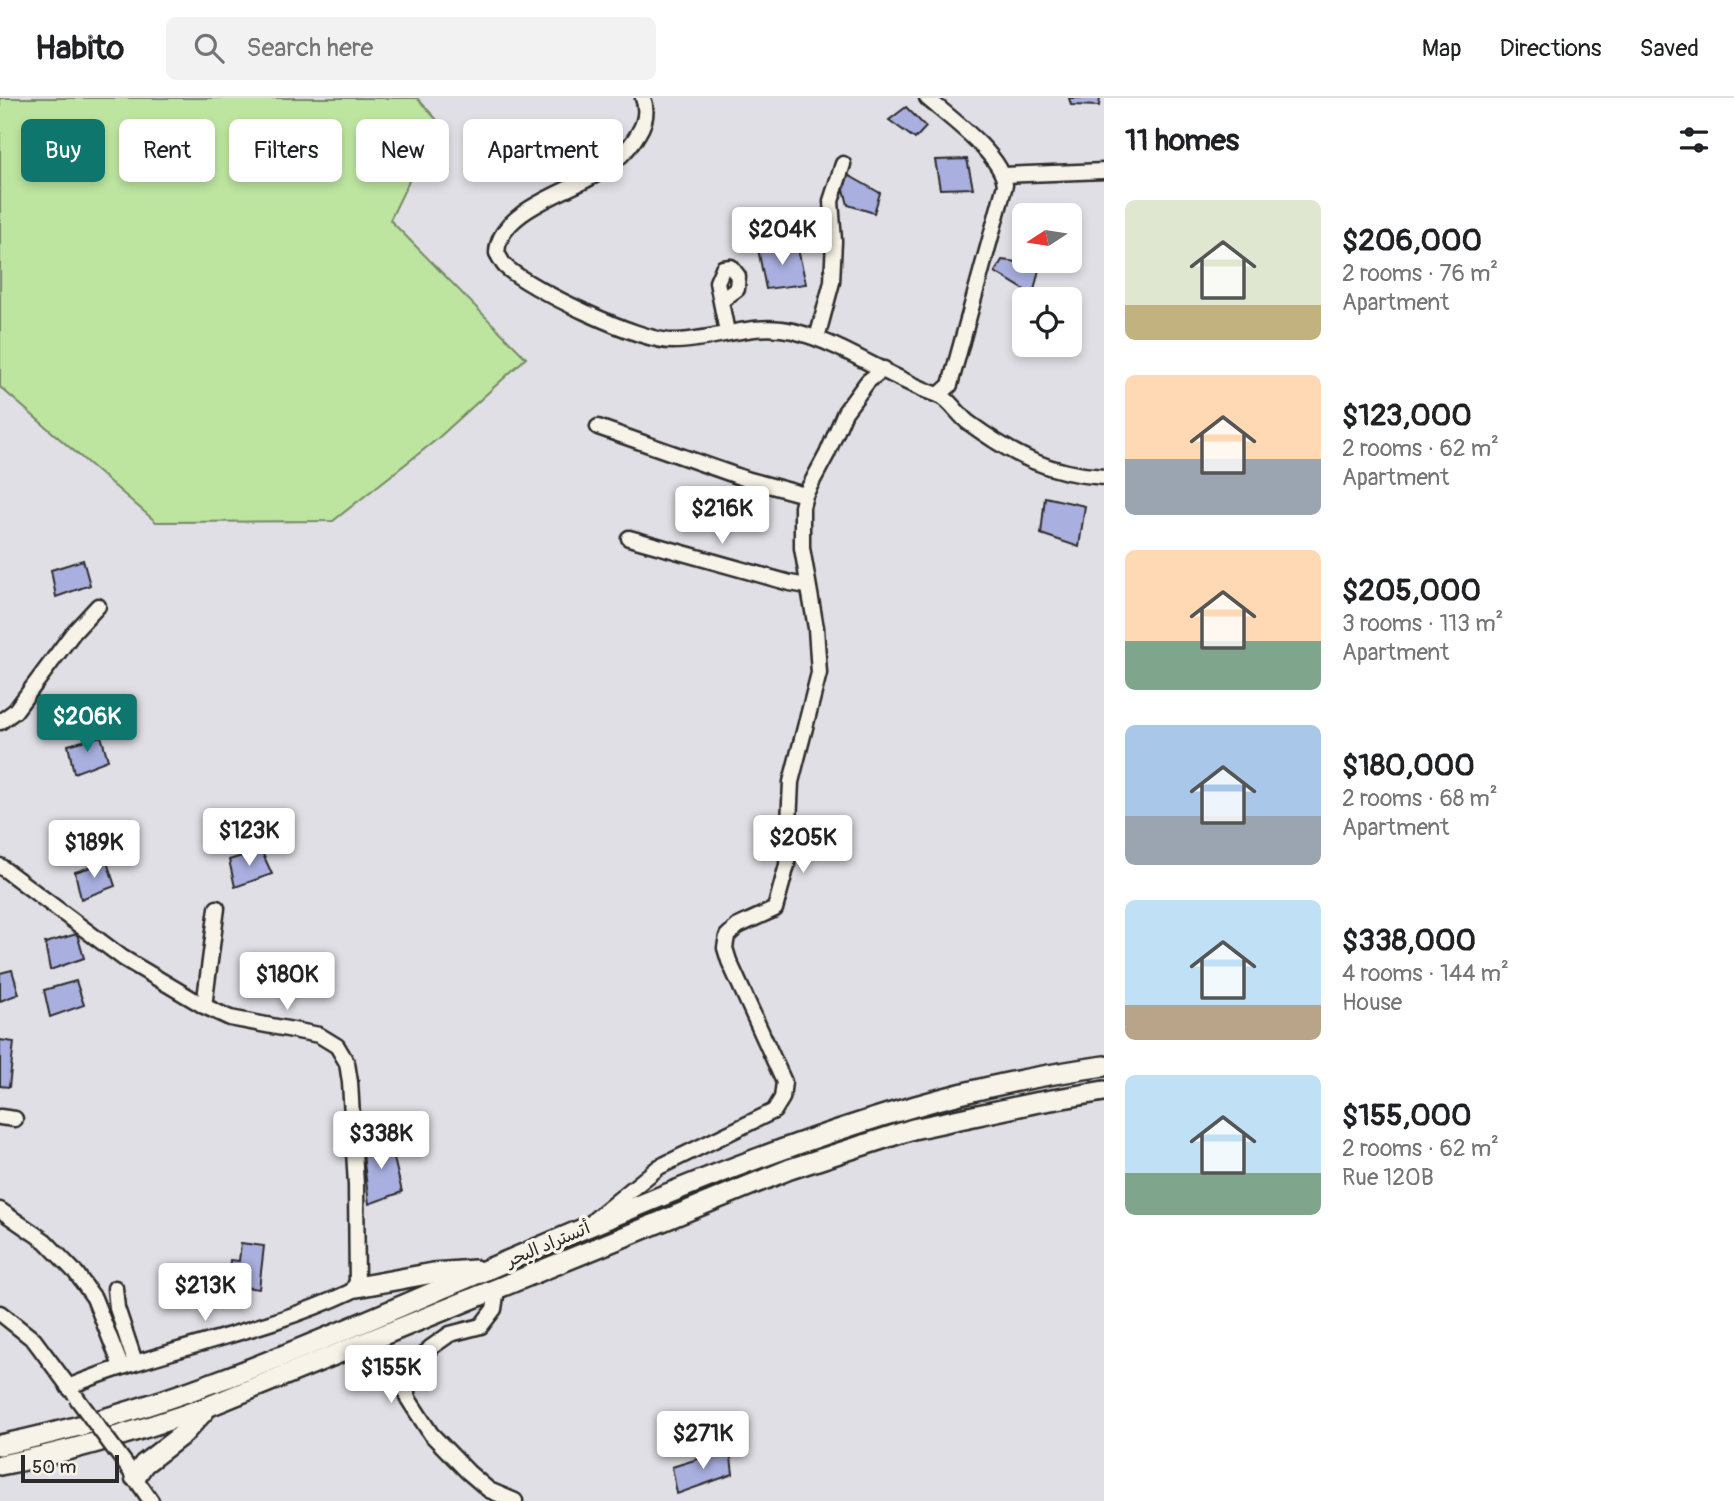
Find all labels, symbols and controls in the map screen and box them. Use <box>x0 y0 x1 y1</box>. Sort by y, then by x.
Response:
search box <box>166 17 656 80</box>
text: Habito <box>35 28 124 69</box>
icon: search <box>190 29 228 67</box>
text: Search here <box>246 32 373 64</box>
text: Map <box>1422 34 1462 63</box>
text: Directions <box>1500 34 1601 63</box>
text: Saved <box>1639 34 1699 63</box>
chip: Buy <box>21 119 105 182</box>
chip: Rent <box>119 119 215 182</box>
chip: Filters <box>229 119 342 182</box>
chip: New <box>356 119 449 182</box>
chip: Apartment <box>463 119 623 182</box>
icon: filters <box>1675 121 1713 159</box>
text: 11 homes <box>1125 122 1239 159</box>
north arrow <box>1012 203 1082 273</box>
map controls <box>1012 203 1082 357</box>
pin: $204K <box>733 208 831 267</box>
text: $204K <box>748 215 816 244</box>
text: $206,000 <box>1342 222 1482 259</box>
icon: home <box>1181 228 1265 312</box>
text: 2 rooms · 76 m² <box>1342 259 1498 288</box>
button: locate <box>1012 287 1082 357</box>
text: Apartment <box>1342 288 1449 317</box>
text: $123,000 <box>1342 397 1472 434</box>
icon: home <box>1181 403 1265 487</box>
text: 2 rooms · 62 m² <box>1342 434 1499 463</box>
text: Apartment <box>1342 463 1449 492</box>
pin: $216K <box>673 486 771 546</box>
text: $216K <box>691 494 753 523</box>
text: $205,000 <box>1342 572 1481 609</box>
icon: home <box>1181 578 1265 662</box>
text: 3 rooms · 113 m² <box>1342 609 1503 638</box>
text: Apartment <box>1342 638 1449 667</box>
pin: $206K <box>38 694 136 754</box>
text: $206K <box>53 702 121 731</box>
text: $180,000 <box>1342 747 1475 784</box>
icon: home <box>1181 753 1265 837</box>
text: 2 rooms · 68 m² <box>1342 784 1498 813</box>
pin: $123K <box>200 808 298 868</box>
text: Apartment <box>1342 813 1449 842</box>
text: $123K <box>219 816 279 845</box>
pin: $205K <box>754 816 852 875</box>
pin: $189K <box>45 820 143 880</box>
text: $205K <box>769 823 837 852</box>
text: $189K <box>65 828 123 857</box>
text: $338,000 <box>1342 922 1476 959</box>
icon: home <box>1181 928 1265 1012</box>
pin: $180K <box>238 953 336 1012</box>
text: 4 rooms · 144 m² <box>1342 959 1509 988</box>
text: $180K <box>256 960 318 989</box>
text: House <box>1342 988 1402 1017</box>
text: $155,000 <box>1342 1097 1472 1134</box>
icon: home <box>1181 1103 1265 1187</box>
pin: $338K <box>332 1112 430 1171</box>
text: $338K <box>349 1119 413 1148</box>
text: 2 rooms · 62 m² <box>1342 1134 1499 1163</box>
text: Rue 120B <box>1342 1163 1434 1192</box>
street label: أتستراد البحر <box>501 1216 594 1273</box>
pin: $213K <box>156 1264 254 1323</box>
text: $213K <box>174 1271 236 1300</box>
pin: $155K <box>342 1346 440 1405</box>
text: $155K <box>361 1353 421 1382</box>
pin: $271K <box>654 1412 752 1471</box>
text: $271K <box>673 1419 733 1448</box>
scale bar <box>21 1452 119 1484</box>
text: 50 m <box>32 1455 76 1479</box>

